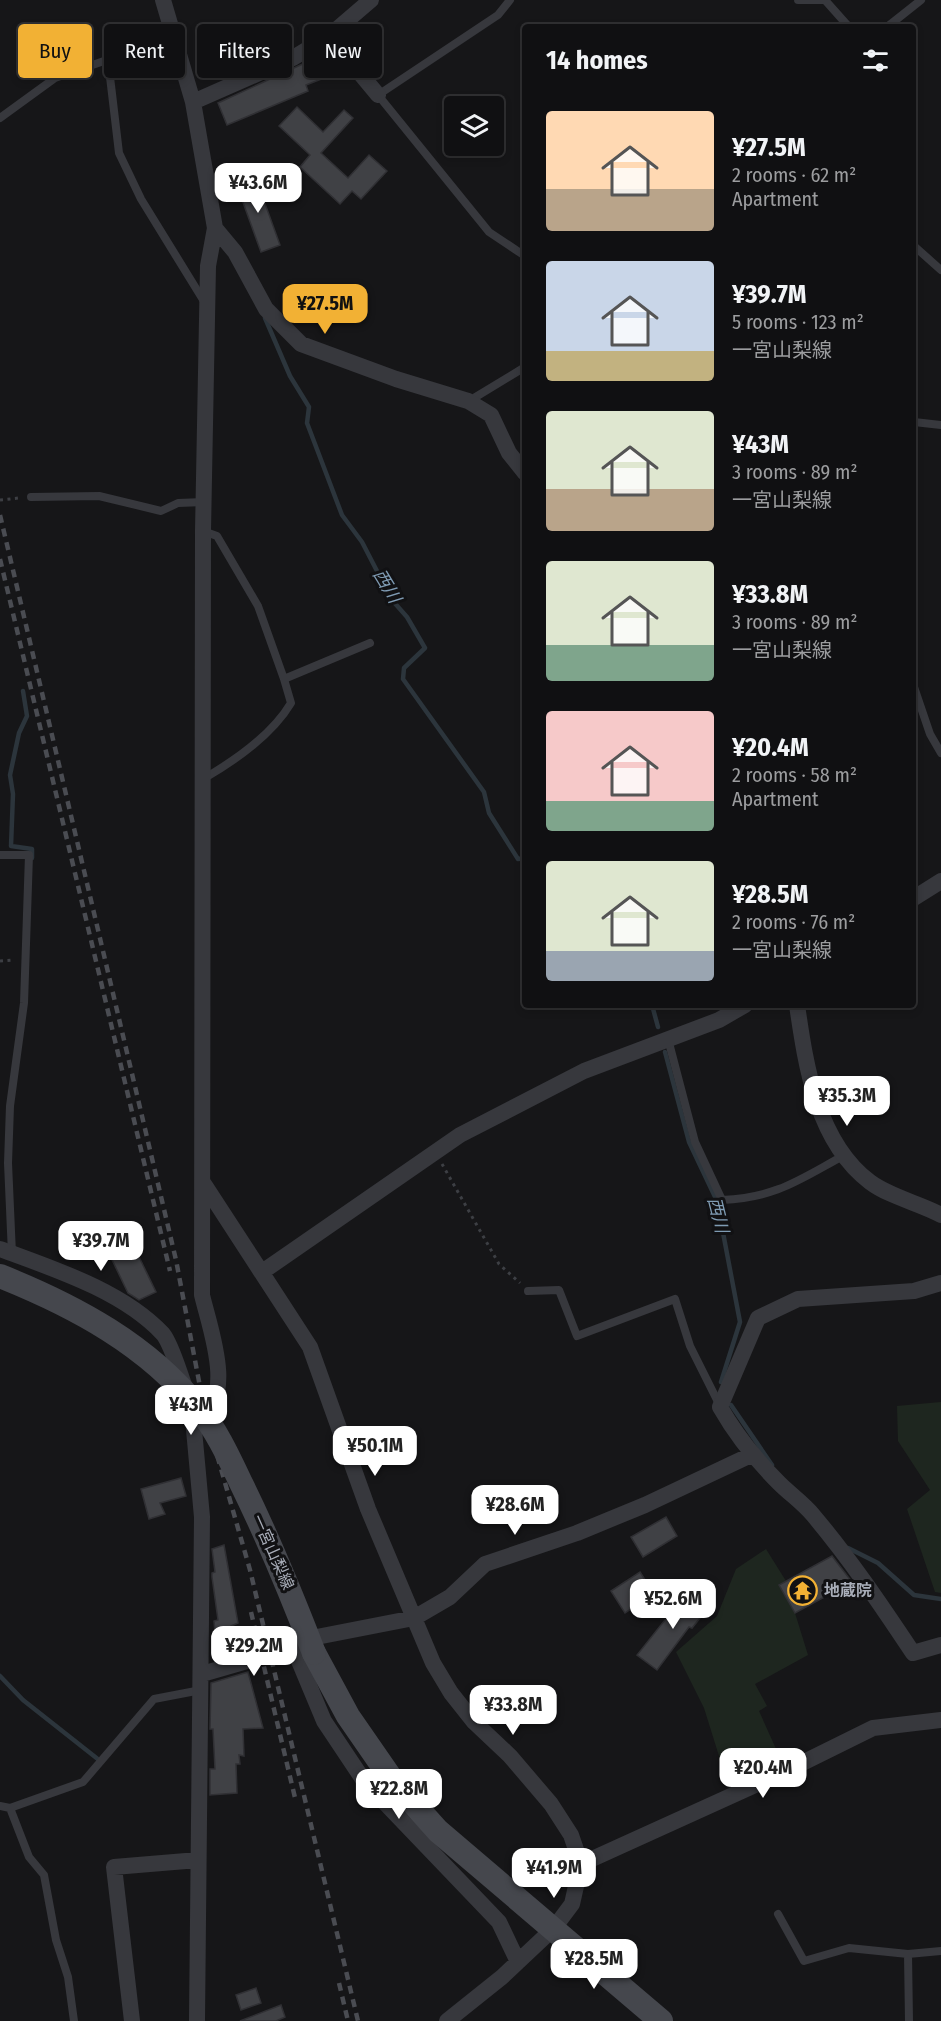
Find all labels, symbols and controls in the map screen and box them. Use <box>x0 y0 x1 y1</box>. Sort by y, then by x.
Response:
chip: Buy <box>18 24 92 78</box>
chip: Rent <box>104 24 185 78</box>
chip: Filters <box>197 24 292 78</box>
chip: New <box>304 24 382 78</box>
icon: filters <box>859 44 892 77</box>
text: 14 homes <box>546 45 648 76</box>
map controls <box>444 96 504 156</box>
button: layers <box>444 96 504 156</box>
text: ¥27.5M <box>732 132 806 163</box>
icon: home <box>594 135 666 207</box>
pin: ¥43.6M <box>209 163 307 214</box>
text: 2 rooms · 62 m² <box>732 163 856 187</box>
text: ¥43.6M <box>229 170 287 194</box>
text: Apartment <box>732 187 819 211</box>
text: ¥39.7M <box>732 279 806 310</box>
pin: ¥27.5M <box>276 284 374 335</box>
icon: home <box>594 285 666 357</box>
text: ¥27.5M <box>297 291 353 315</box>
text: 5 rooms · 123 m² <box>732 310 864 334</box>
text: 一宮山梨線 <box>732 338 832 362</box>
text: ¥43M <box>732 429 789 460</box>
icon: home <box>594 435 666 507</box>
text: 3 rooms · 89 m² <box>732 460 857 484</box>
text: 一宮山梨線 <box>732 488 832 512</box>
water label: 西川 <box>368 565 407 609</box>
text: ¥33.8M <box>732 579 808 610</box>
icon: home <box>594 585 666 657</box>
text: 3 rooms · 89 m² <box>732 610 857 634</box>
text: 一宮山梨線 <box>732 638 832 662</box>
text: ¥20.4M <box>732 732 809 763</box>
icon: home <box>594 735 666 807</box>
text: 2 rooms · 58 m² <box>732 763 857 787</box>
text: Apartment <box>732 787 819 811</box>
text: ¥28.5M <box>732 879 809 910</box>
icon: home <box>594 885 666 957</box>
text: 2 rooms · 76 m² <box>732 910 855 934</box>
text: 一宮山梨線 <box>732 938 832 962</box>
pin: ¥35.3M <box>798 1076 896 1127</box>
text: ¥35.3M <box>818 1083 876 1107</box>
water label: 西川 <box>703 1195 734 1237</box>
pin: ¥39.7M <box>52 1221 150 1272</box>
text: ¥39.7M <box>72 1228 130 1252</box>
pin: ¥43M <box>155 1385 227 1436</box>
text: ¥43M <box>169 1392 213 1416</box>
pin: ¥50.1M <box>326 1426 424 1477</box>
text: ¥50.1M <box>347 1433 403 1457</box>
pin: ¥28.6M <box>466 1485 564 1536</box>
text: ¥28.6M <box>485 1492 545 1516</box>
street label: 一宮山梨線 <box>248 1512 298 1592</box>
temple icon: 地蔵院 <box>787 1574 819 1606</box>
pin: ¥52.6M <box>624 1579 722 1630</box>
place label: 地蔵院 <box>824 1581 872 1600</box>
text: ¥52.6M <box>644 1586 702 1610</box>
pin: ¥29.2M <box>205 1626 303 1677</box>
text: ¥29.2M <box>225 1633 283 1657</box>
pin: ¥33.8M <box>464 1685 562 1736</box>
text: ¥33.8M <box>484 1692 542 1716</box>
pin: ¥20.4M <box>714 1748 812 1799</box>
text: ¥20.4M <box>733 1755 793 1779</box>
pin: ¥22.8M <box>350 1769 448 1820</box>
text: ¥22.8M <box>370 1776 428 1800</box>
pin: ¥41.9M <box>505 1848 603 1899</box>
text: ¥41.9M <box>526 1855 582 1879</box>
pin: ¥28.5M <box>545 1939 643 1990</box>
text: ¥28.5M <box>565 1946 623 1970</box>

